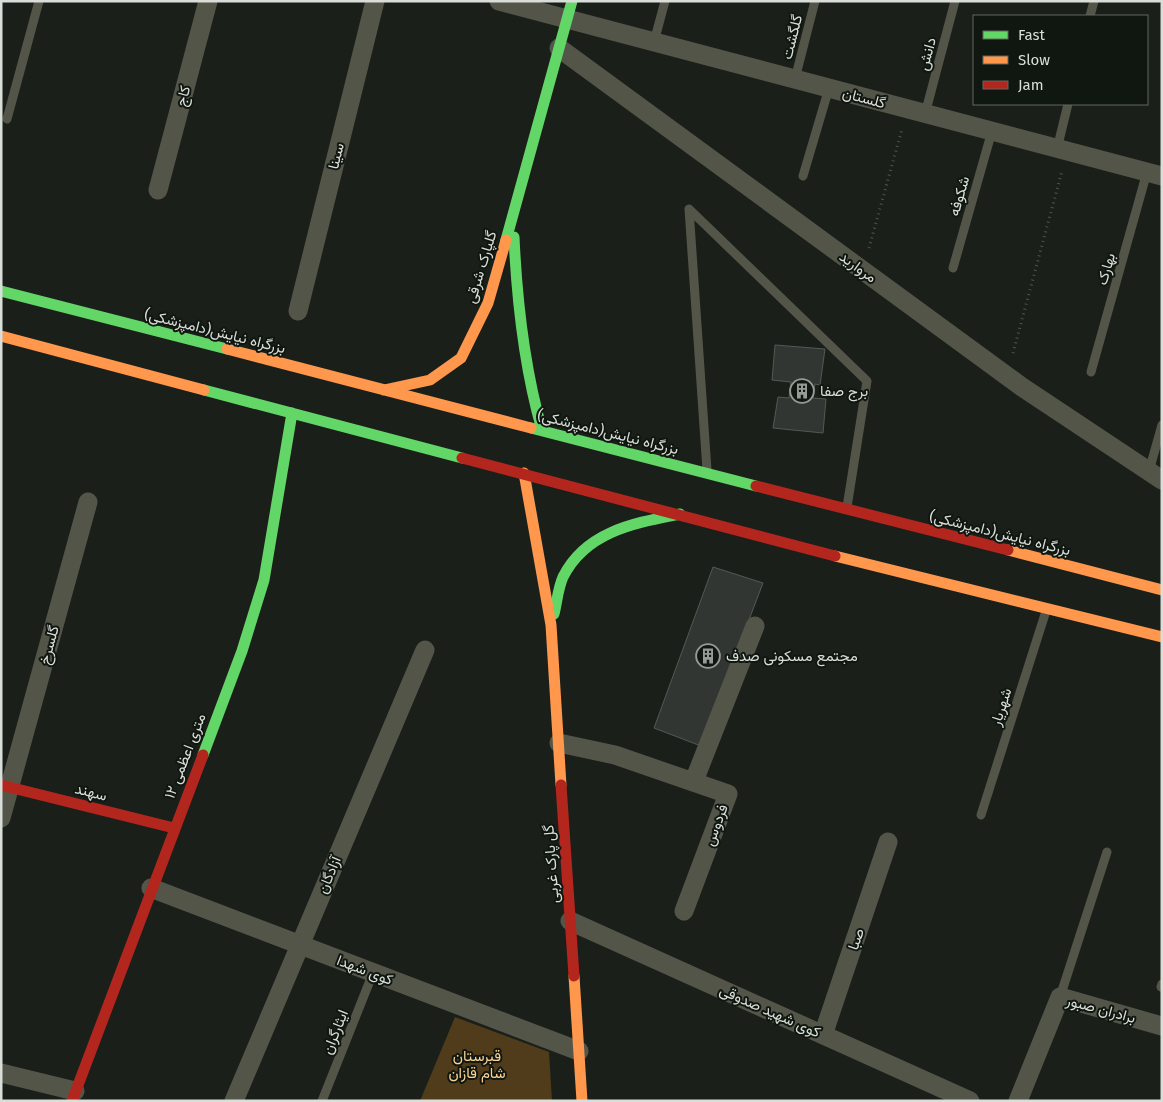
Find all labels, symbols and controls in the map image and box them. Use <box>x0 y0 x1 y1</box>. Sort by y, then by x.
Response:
street label: گلگشت <box>778 12 806 61</box>
legend <box>973 15 1148 105</box>
text: Fast <box>1018 26 1045 44</box>
street label: دانش <box>914 35 941 73</box>
text: Slow <box>1018 51 1050 69</box>
text: Jam <box>1018 76 1044 94</box>
street label: کاج <box>172 83 196 109</box>
street label: گلستان <box>840 84 888 112</box>
street label: سینا <box>324 141 348 171</box>
street label: شکوفه <box>945 174 973 218</box>
street label: گلپارک شرقی <box>461 228 502 306</box>
street label: مروارید <box>836 248 880 286</box>
street label: بهارک <box>1093 251 1119 287</box>
street label: بزرگراه نیایش(دامپزشکی) <box>142 305 287 358</box>
building icon: برج صفا <box>789 378 815 404</box>
place label: برج صفا <box>820 382 868 402</box>
street label: بزرگراه نیایش(دامپزشکی) <box>535 406 680 459</box>
street label: بزرگراه نیایش(دامپزشکی) <box>927 507 1072 560</box>
street label: گلسرخ <box>35 623 65 667</box>
building icon: مجتمع مسکونی صدف <box>695 643 721 669</box>
place label: مجتمع مسکونی صدف <box>726 647 858 667</box>
street label: شهریار <box>986 686 1016 729</box>
street label: ۱۲ متری اعظمی <box>160 711 210 802</box>
street label: سهند <box>73 779 109 805</box>
street label: فردوس <box>700 802 733 849</box>
street label: گل پارک غربی <box>539 824 564 904</box>
street label: آزادگان <box>313 852 345 896</box>
street label: صبا <box>844 926 868 952</box>
street label: کوی شهدا <box>334 951 396 990</box>
street label: کوی شهید صدوقی <box>716 981 823 1042</box>
street label: برادران صبور <box>1063 991 1138 1027</box>
street label: ایثارگران <box>318 1007 352 1057</box>
park label: قبرستان شام قازان <box>448 1047 506 1083</box>

